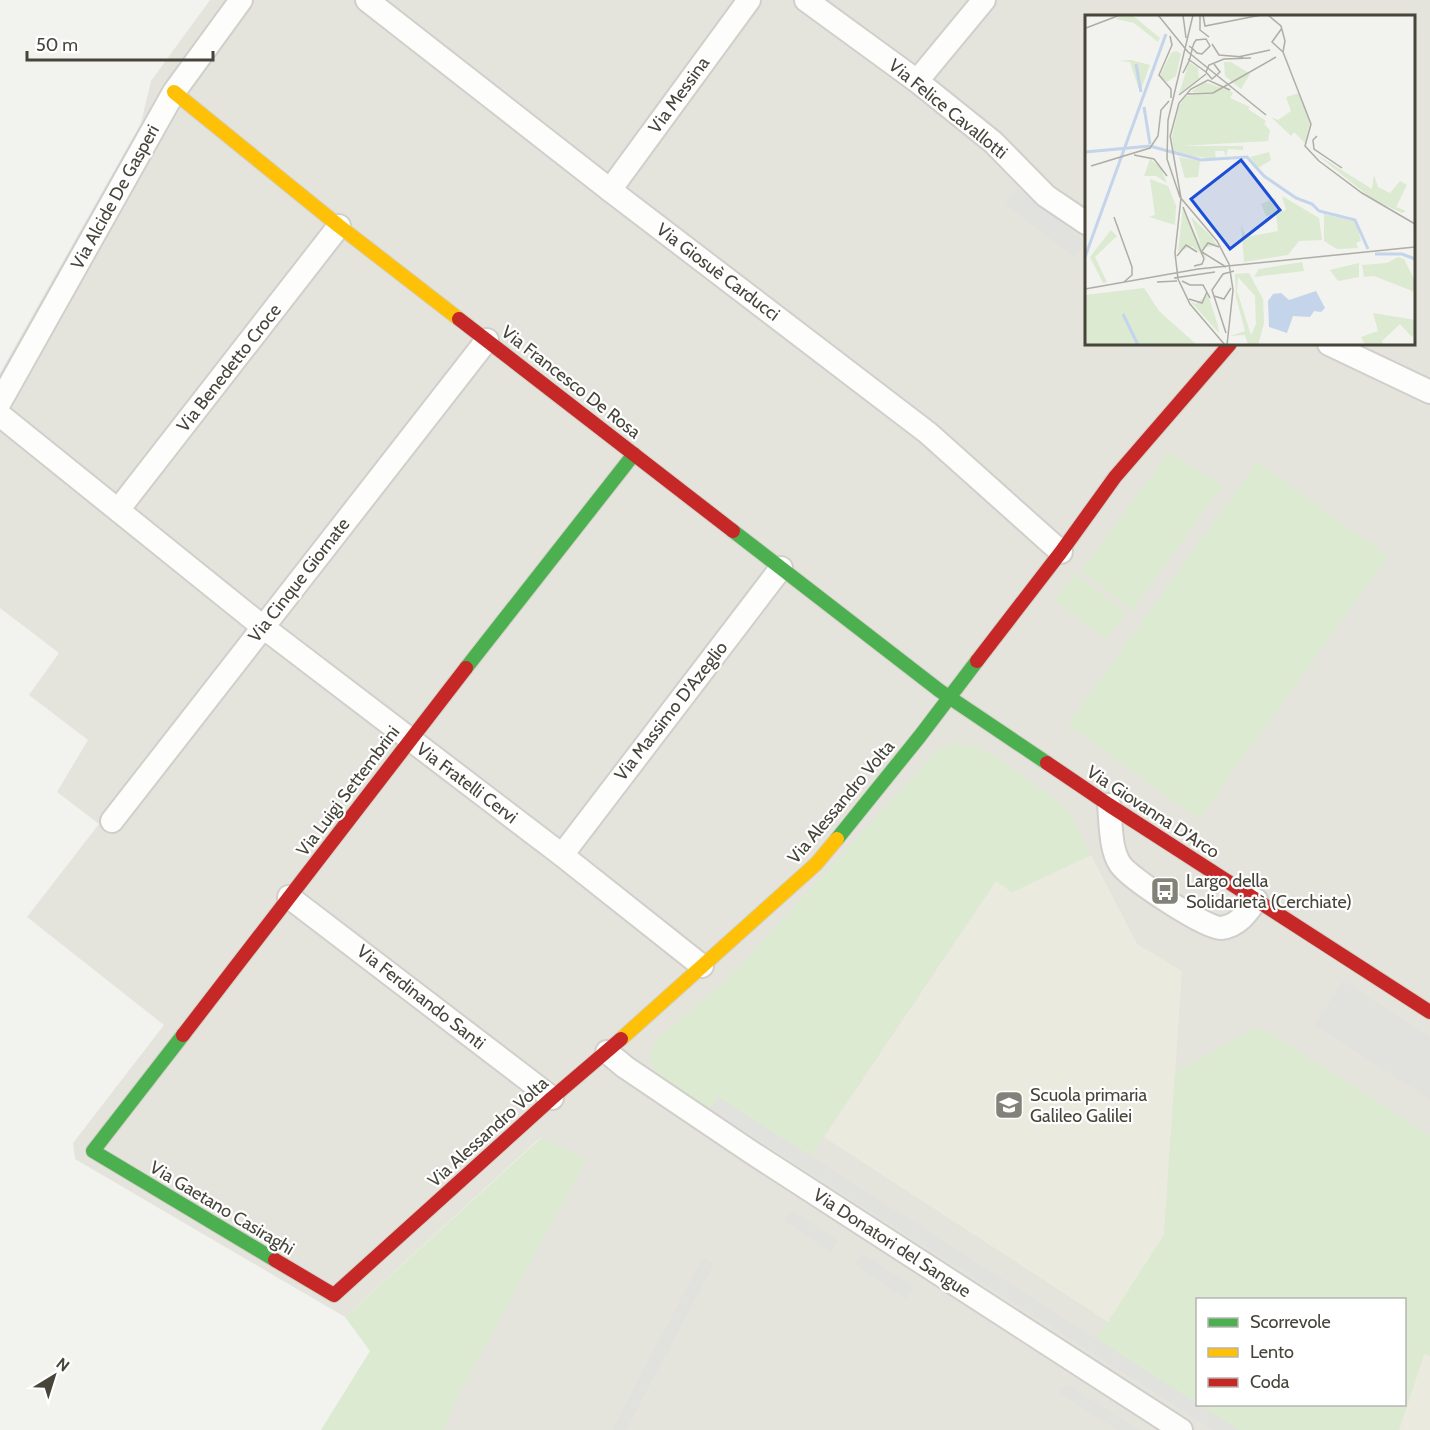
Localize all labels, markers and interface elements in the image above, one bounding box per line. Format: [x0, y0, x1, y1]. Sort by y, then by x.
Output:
inset map [1085, 15, 1415, 345]
scale bar [27, 24, 213, 62]
text: 50 m [36, 34, 78, 56]
street label: Via Messina [644, 52, 714, 138]
street label: Via Felice Cavallotti [884, 54, 1012, 164]
street label: Via Alcide De Gasperi [66, 121, 164, 273]
street label: Via Giosuè Carducci [652, 218, 784, 326]
street label: Via Benedetto Croce [172, 300, 286, 436]
street label: Via Francesco De Rosa [497, 321, 645, 443]
street label: Via Cinque Giornate [244, 513, 354, 647]
street label: Via Massimo D'Azeglio [610, 637, 732, 785]
street label: Via Luigi Settembrini [292, 721, 404, 861]
street label: Via Alessandro Volta [783, 736, 899, 868]
street label: Via Fratelli Cervi [412, 738, 522, 828]
street label: Via Giovanna D'Arco [1082, 761, 1224, 863]
place label: Largo della Solidarietà (Cerchiate) [1186, 870, 1352, 913]
bus stop icon: Largo della Solidarietà (Cerchiate) [1149, 875, 1181, 907]
street label: Via Ferdinando Santi [352, 940, 490, 1054]
street label: Via Alessandro Volta [423, 1072, 553, 1192]
place label: Scuola primaria Galileo Galilei [1030, 1084, 1147, 1127]
school or university icon: Scuola primaria Galileo Galilei [993, 1089, 1025, 1121]
street label: Via Gaetano Casiraghi [146, 1156, 298, 1260]
street label: Via Donatori del Sangue [809, 1184, 975, 1302]
legend [1196, 1298, 1406, 1406]
text: Scorrevole [1250, 1311, 1331, 1333]
text: Lento [1250, 1341, 1294, 1363]
north arrow [24, 1346, 84, 1406]
text: N [53, 1354, 73, 1376]
text: Coda [1250, 1371, 1290, 1393]

